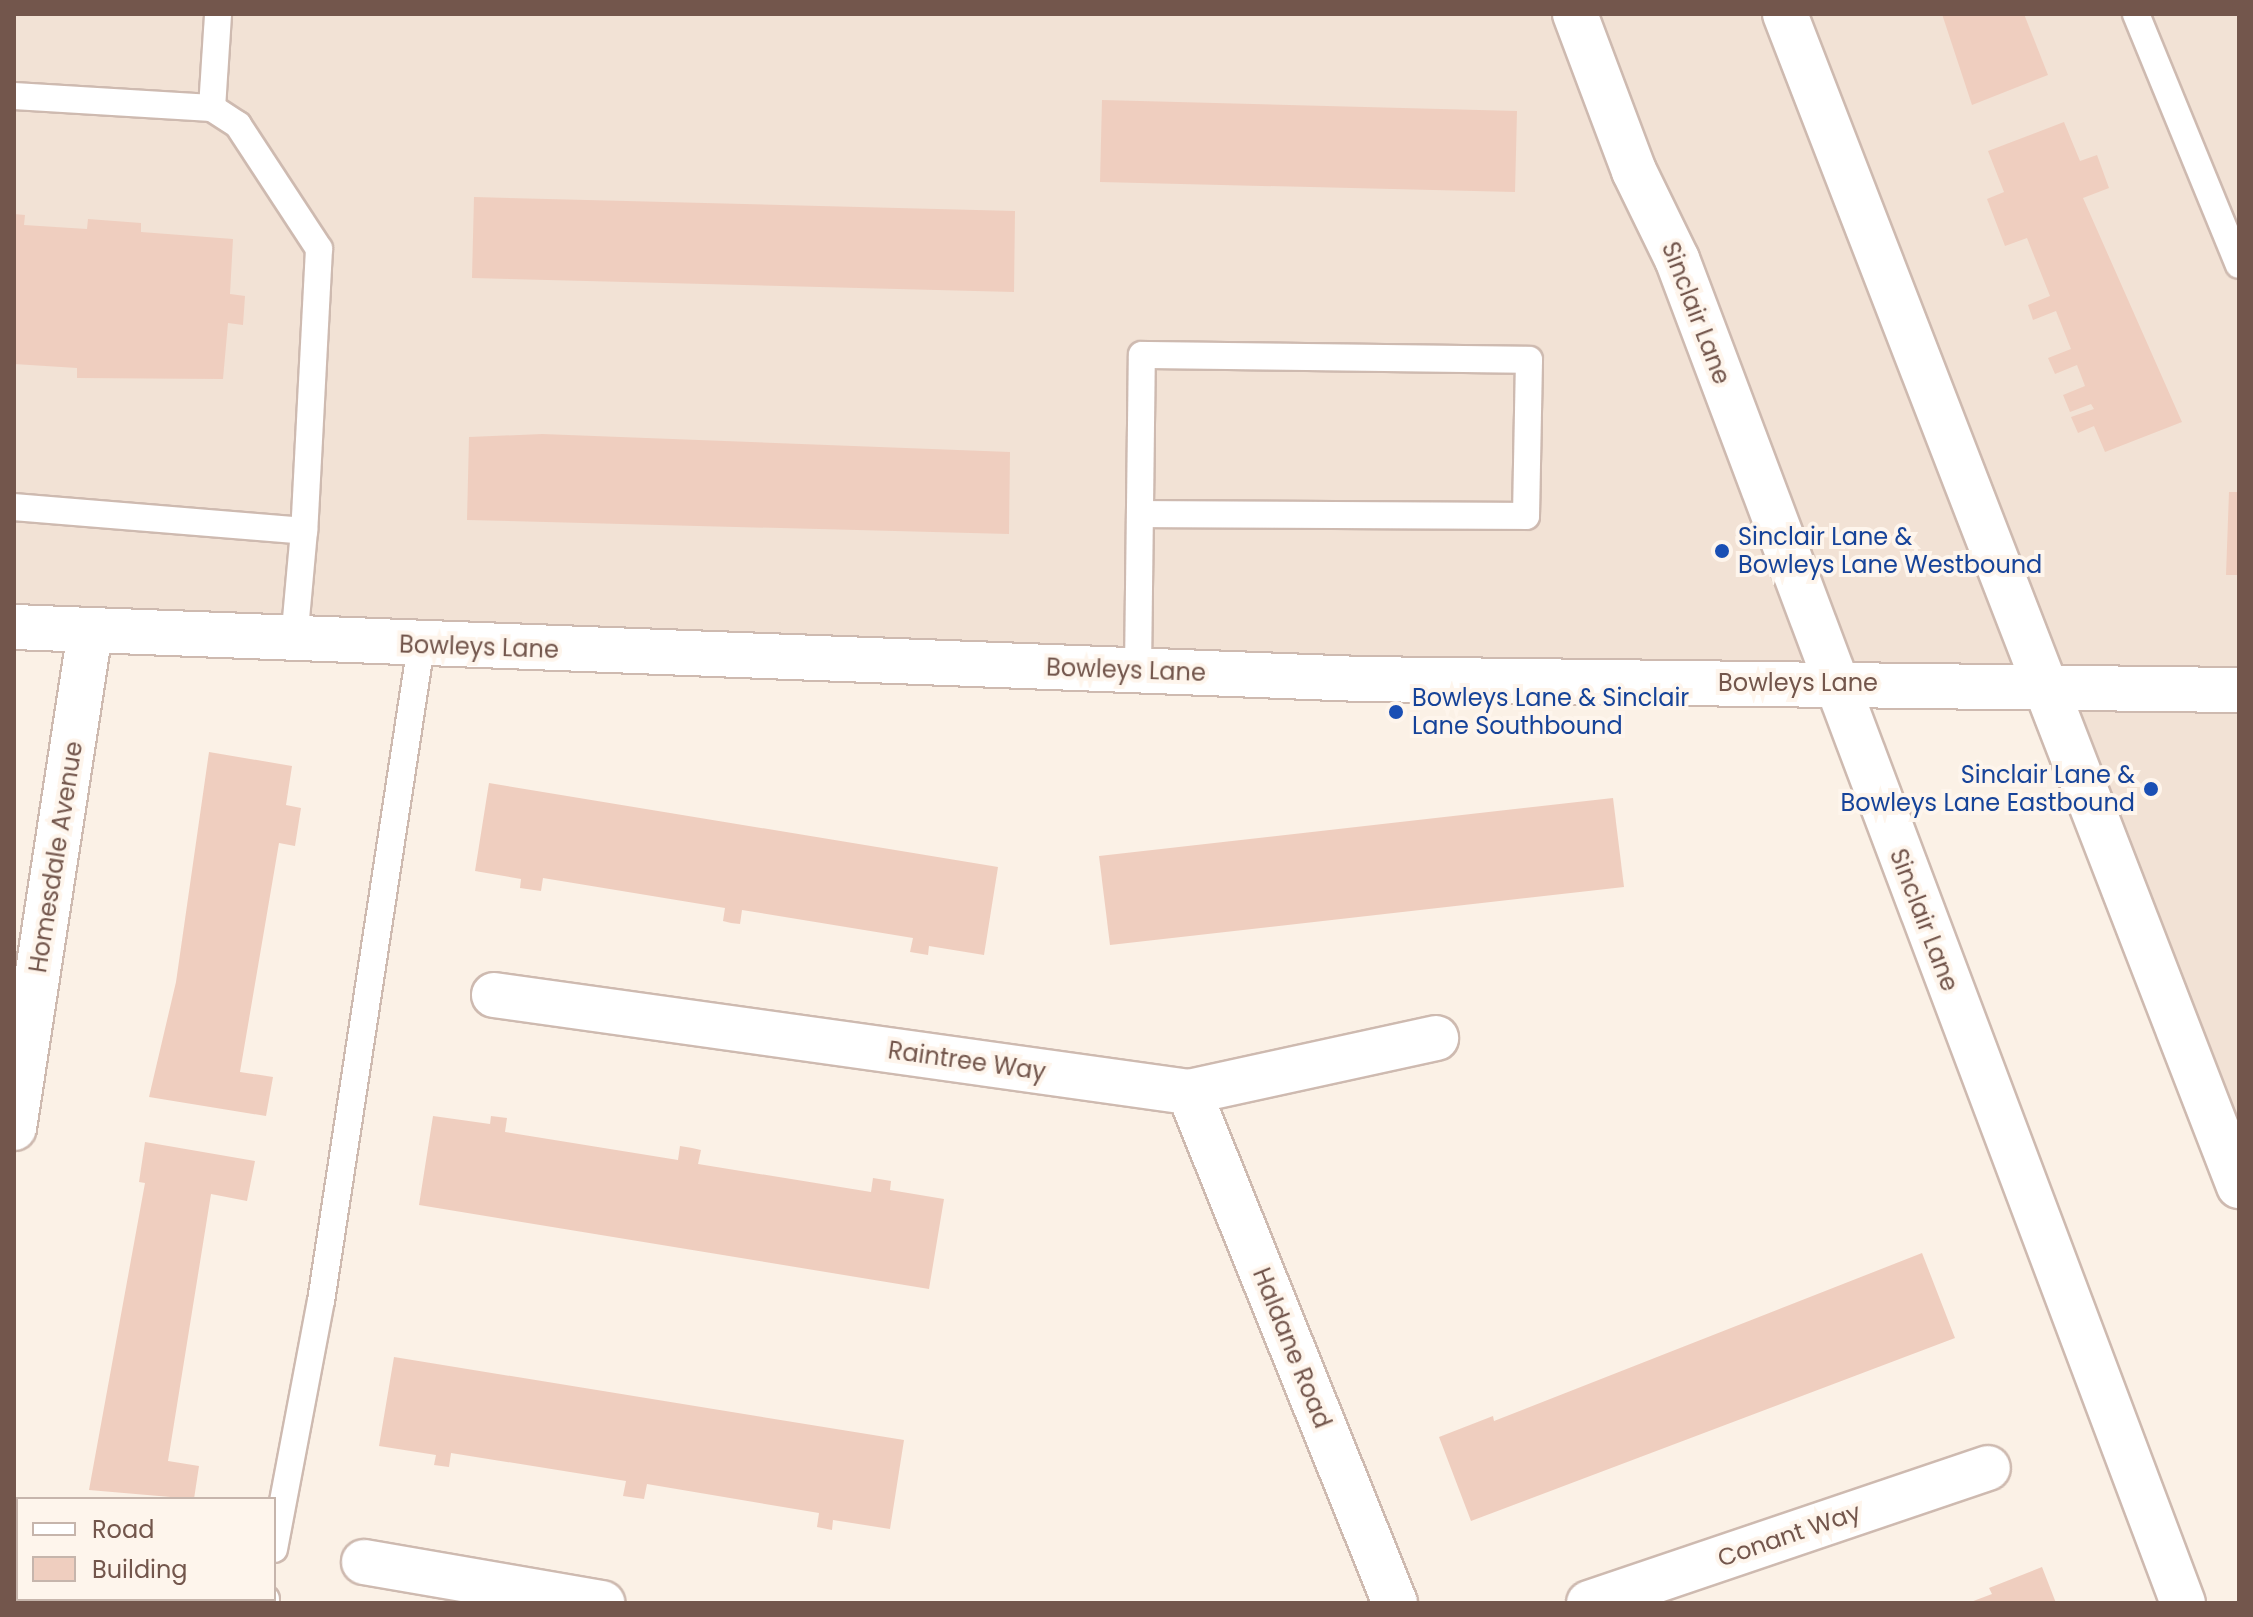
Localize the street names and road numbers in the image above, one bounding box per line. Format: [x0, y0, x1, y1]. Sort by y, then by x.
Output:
street label: Sinclair Lane [1656, 238, 1736, 388]
street label: Bowleys Lane [399, 630, 559, 664]
street label: Bowleys Lane [1046, 653, 1206, 687]
street label: Bowleys Lane [1718, 669, 1878, 697]
street label: Homesdale Avenue [23, 739, 89, 975]
street label: Sinclair Lane [1884, 845, 1964, 995]
street label: Raintree Way [886, 1036, 1048, 1086]
street label: Haldane Road [1247, 1264, 1337, 1432]
street label: Conant Way [1714, 1497, 1864, 1573]

